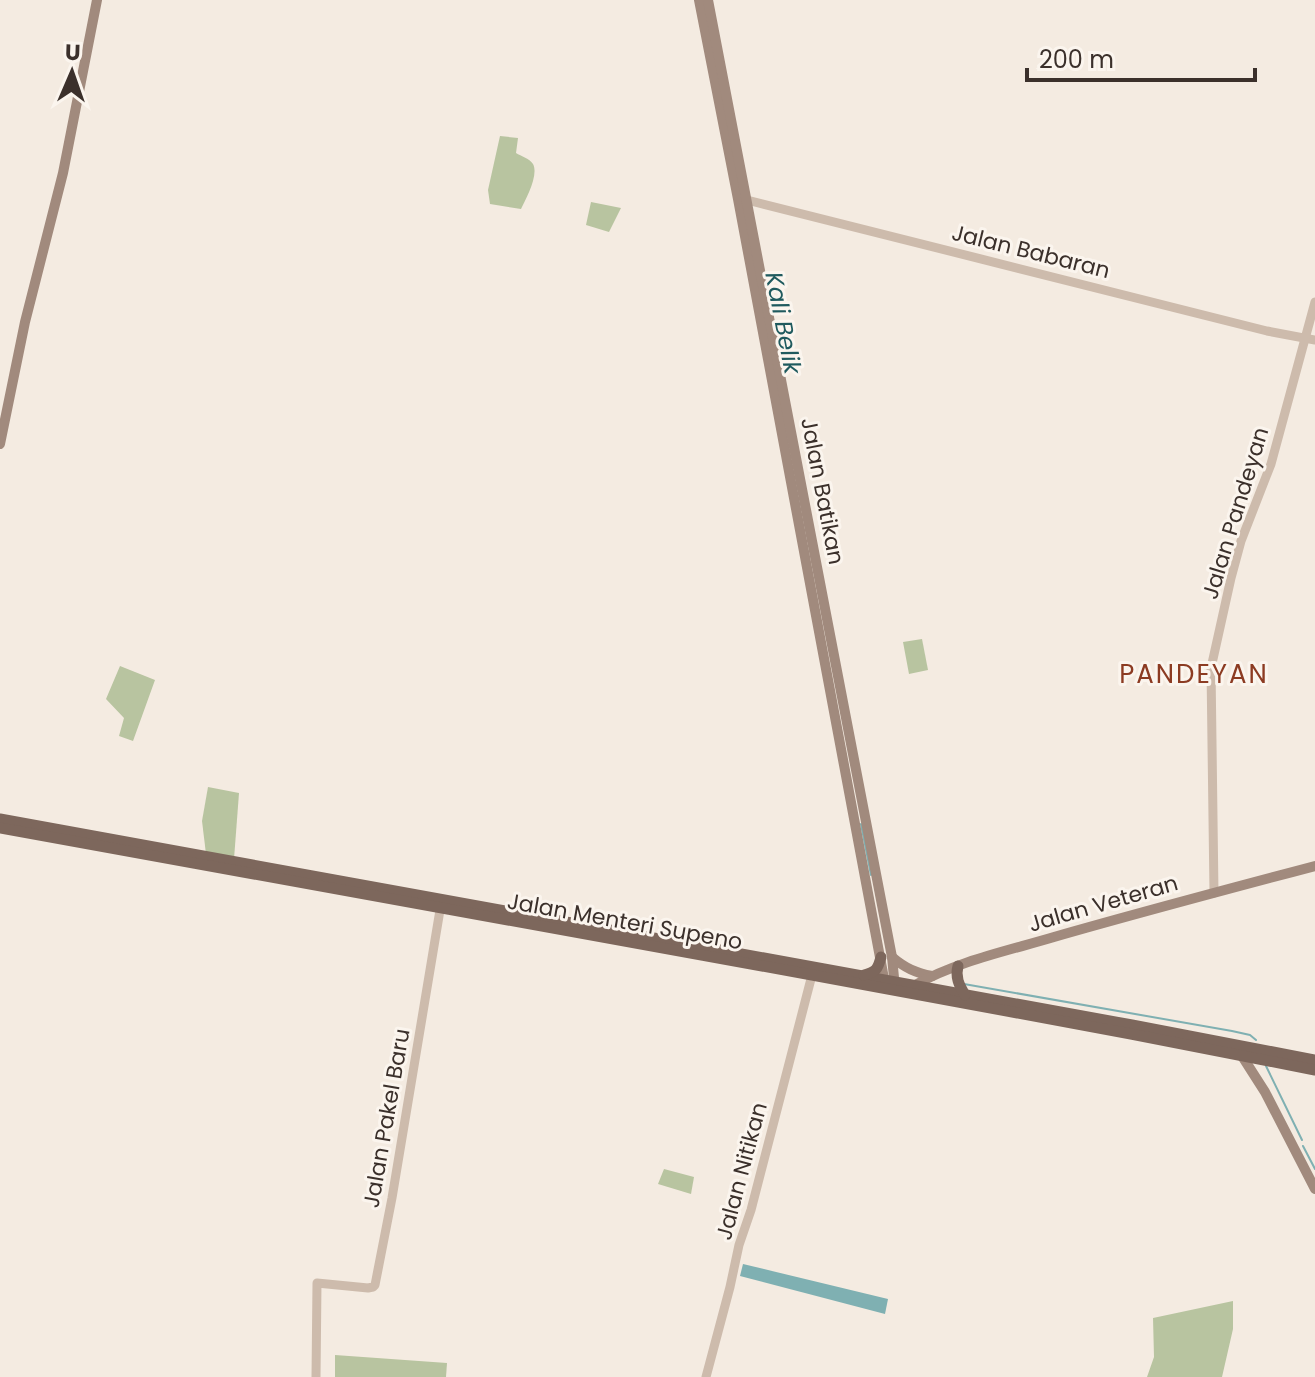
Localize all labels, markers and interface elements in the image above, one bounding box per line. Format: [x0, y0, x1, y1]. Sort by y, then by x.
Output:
north arrow [32, 32, 112, 112]
scale bar [1027, 32, 1255, 82]
text: U [64, 37, 81, 68]
text: 200 m [1039, 43, 1114, 76]
street label: Jalan Babaran [949, 217, 1113, 286]
water label: Kali Belik [757, 269, 810, 378]
street label: Jalan Batikan [793, 415, 852, 567]
street label: Jalan Pandeyan [1195, 423, 1276, 603]
district label: PANDEYAN [1119, 656, 1269, 692]
street label: Jalan Veteran [1025, 867, 1181, 940]
street label: Jalan Menteri Supeno [505, 886, 745, 957]
street label: Jalan Pakel Baru [355, 1026, 417, 1210]
street label: Jalan Nitikan [708, 1099, 775, 1243]

